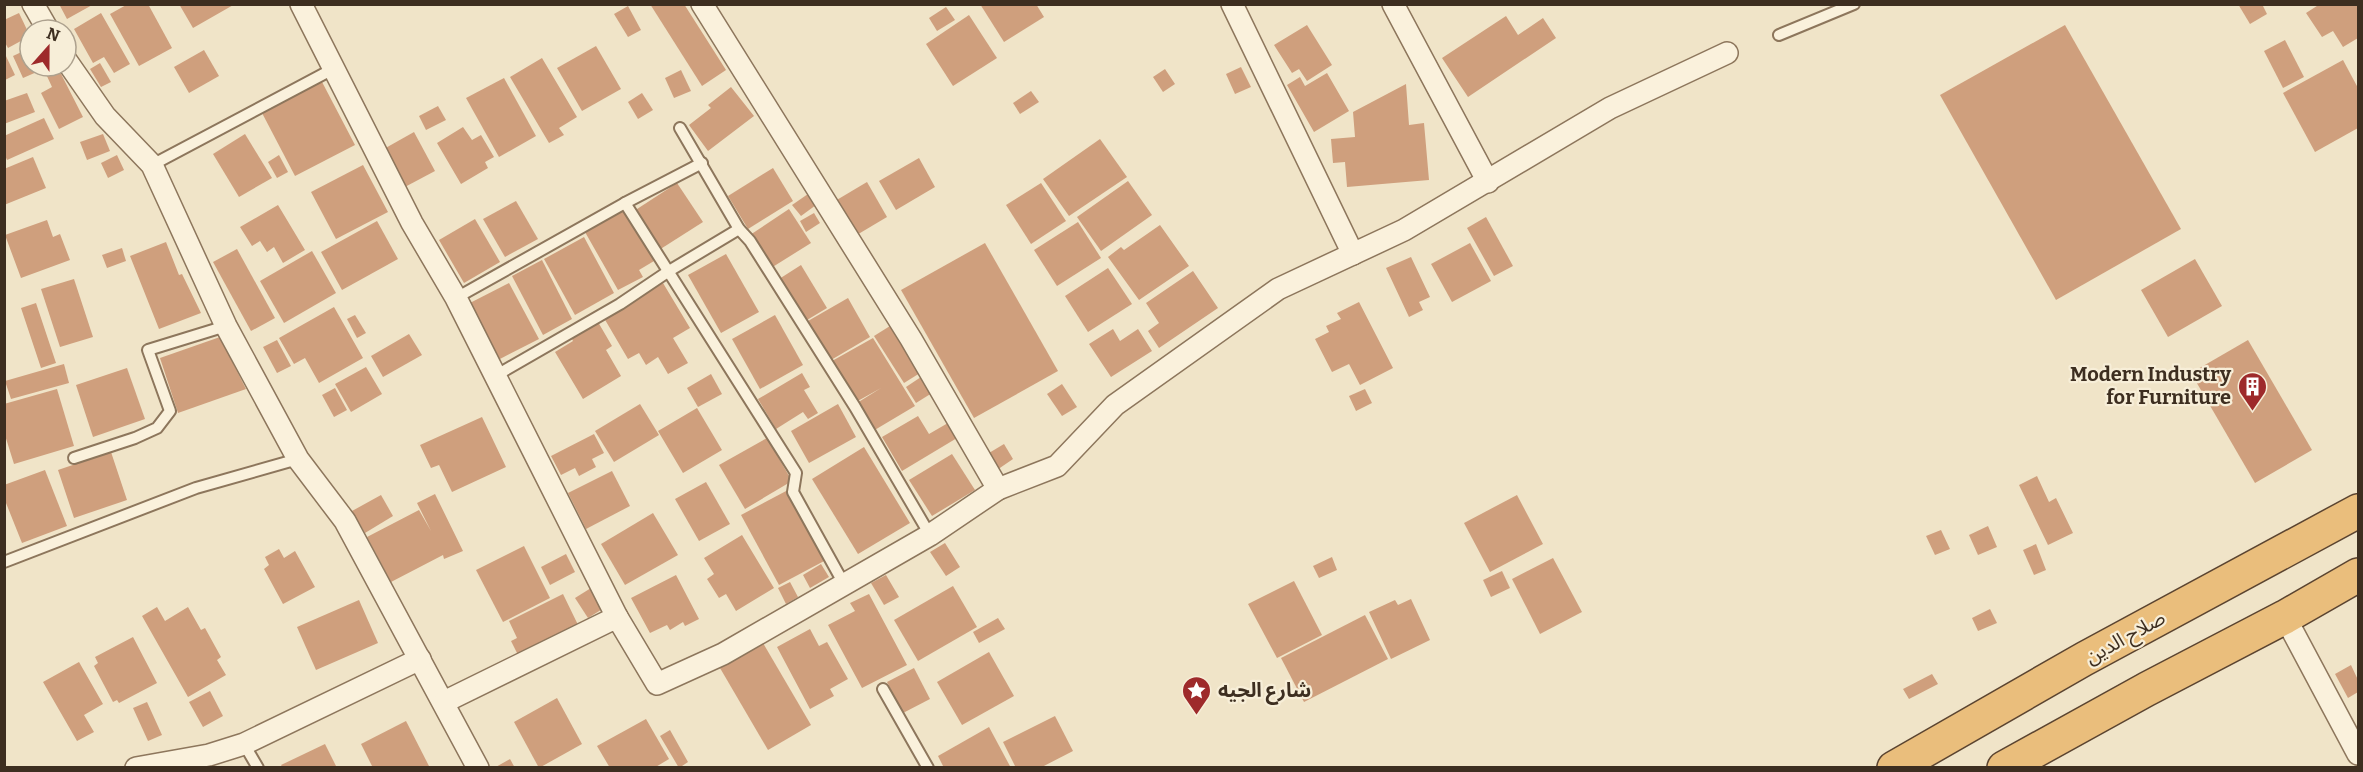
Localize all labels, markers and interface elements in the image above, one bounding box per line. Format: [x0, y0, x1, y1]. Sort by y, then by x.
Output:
north arrow [18, 18, 78, 78]
text: N [44, 23, 62, 46]
place label: Modern Industry for Furniture [2070, 362, 2232, 409]
building icon: Modern Industry for Furniture [2236, 370, 2268, 412]
street label: صلاح الدين [2081, 605, 2171, 671]
place icon: شارع الجيه [1181, 674, 1213, 716]
place label: شارع الجيه [1218, 678, 1311, 705]

